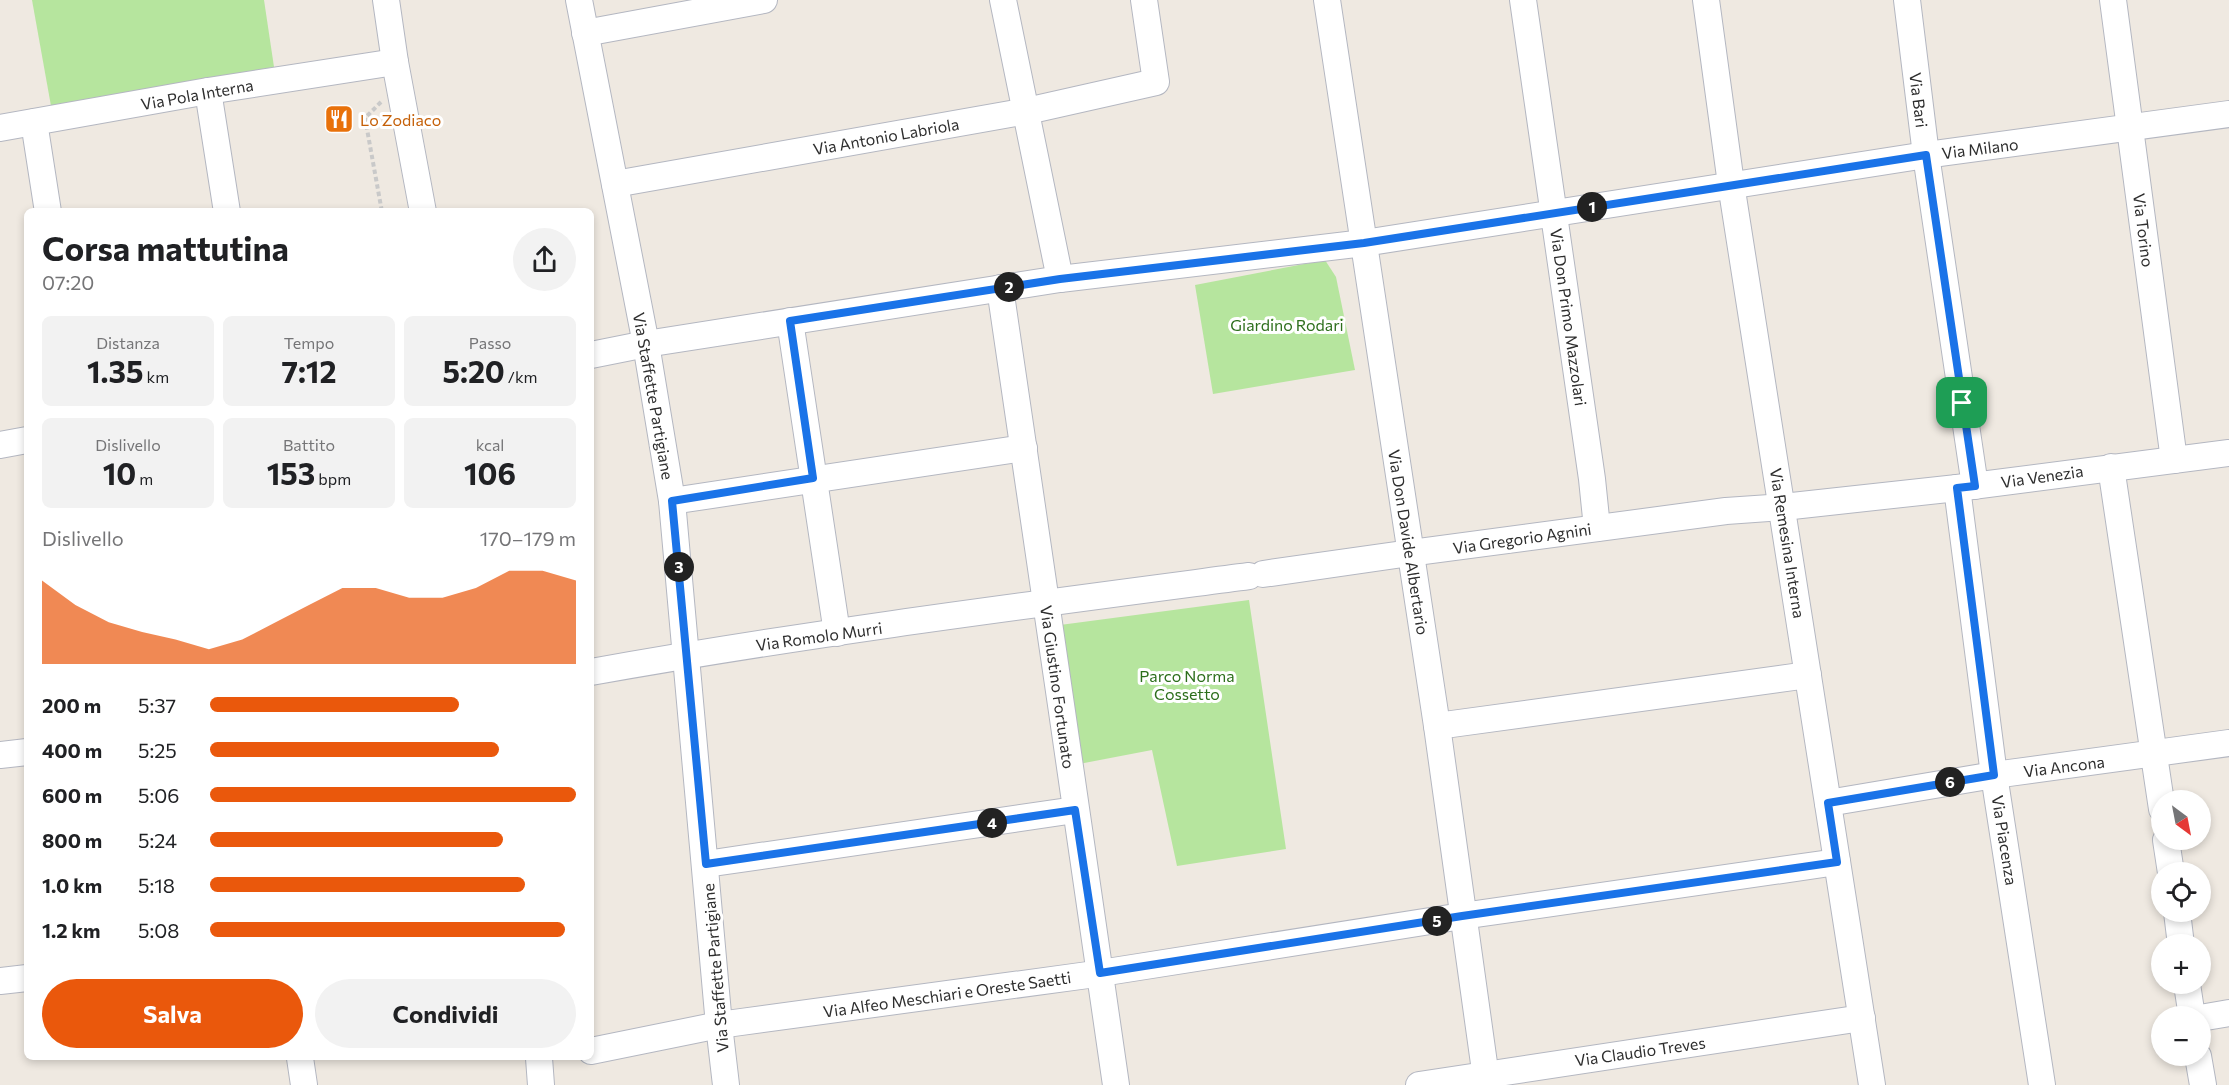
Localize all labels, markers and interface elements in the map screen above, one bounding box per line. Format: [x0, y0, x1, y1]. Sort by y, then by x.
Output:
street label: Via Bari [1906, 71, 1932, 129]
street label: Via Pola Interna [139, 75, 255, 113]
restaurant icon: Lo Zodiaco [323, 103, 355, 135]
place label: Lo Zodiaco [360, 110, 441, 129]
street label: Via Antonio Labriola [811, 114, 961, 158]
street label: Via Milano [1941, 134, 2019, 162]
pin: 1 [1577, 192, 1607, 222]
street label: Via Torino [2130, 192, 2158, 268]
text: 1 [1588, 197, 1596, 216]
text: Corsa mattutina [42, 227, 289, 268]
street label: Via Don Primo Mazzolari [1547, 227, 1591, 407]
button: share [513, 228, 576, 291]
text: 07:20 [42, 270, 94, 294]
pin: 2 [994, 272, 1024, 302]
text: 2 [1004, 277, 1014, 296]
street label: Via Staffette Partigiane [630, 311, 678, 481]
park label: Giardino Rodari [1230, 315, 1344, 334]
text: Distanza [96, 333, 160, 352]
text: Tempo [284, 333, 334, 352]
text: Passo [469, 333, 511, 352]
text: 1.35 [87, 352, 143, 389]
text: 7:12 [281, 352, 337, 389]
text: 5:20 [442, 352, 505, 389]
text: km [143, 367, 169, 386]
text: /km [505, 367, 538, 386]
pin [1936, 377, 1987, 428]
icon: arrive [1945, 386, 1978, 419]
text: Dislivello [95, 435, 161, 454]
text: Battito [283, 435, 335, 454]
text: kcal [476, 435, 504, 454]
street label: Via Don Davide Albertario [1385, 448, 1433, 636]
text: 10 [103, 454, 136, 491]
text: 153 [267, 454, 315, 491]
text: 106 [464, 454, 516, 491]
street label: Via Venezia [2000, 461, 2084, 491]
street label: Via Remesina Interna [1767, 466, 1809, 620]
text: m [136, 469, 153, 488]
text: bpm [315, 469, 351, 488]
street label: Via Gregorio Agnini [1451, 519, 1593, 557]
text: Dislivello [42, 526, 124, 550]
text: 170–179 m [480, 526, 576, 550]
pin: 3 [664, 552, 694, 582]
text: 3 [674, 557, 684, 576]
street label: Via Giustino Fortunato [1037, 604, 1079, 770]
street label: Via Romolo Murri [754, 618, 884, 654]
park label: Parco Norma Cossetto [1139, 666, 1235, 703]
text: 200 m [42, 693, 101, 717]
text: 5:37 [138, 693, 176, 717]
text: 400 m [42, 738, 102, 762]
text: 5:25 [138, 738, 177, 762]
street label: Via Ancona [2022, 752, 2106, 780]
pin: 6 [1935, 767, 1965, 797]
text: 6 [1945, 772, 1955, 791]
text: 600 m [42, 783, 102, 807]
text: 5:06 [138, 783, 179, 807]
north arrow [2151, 790, 2211, 850]
map controls [2151, 790, 2211, 1066]
street label: Via Piacenza [1989, 794, 2021, 886]
pin: 4 [977, 808, 1007, 838]
text: 4 [987, 813, 997, 832]
text: 800 m [42, 828, 102, 852]
text: 5:24 [138, 828, 177, 852]
button: locate [2151, 862, 2211, 922]
text: 1.0 km [42, 873, 102, 897]
text: 5:18 [138, 873, 175, 897]
street label: Via Staffette Partigiane [698, 883, 732, 1053]
pin: 5 [1422, 906, 1452, 936]
text: 5 [1432, 911, 1442, 930]
text: 1.2 km [42, 918, 100, 942]
text: 5:08 [138, 918, 179, 942]
button: + [2151, 934, 2211, 994]
street label: Via Alfeo Meschiari e Oreste Saetti [822, 967, 1072, 1021]
button: Salva [42, 979, 303, 1048]
button: Condividi [315, 979, 576, 1048]
button: − [2151, 1006, 2211, 1066]
street label: Via Claudio Treves [1573, 1032, 1707, 1070]

